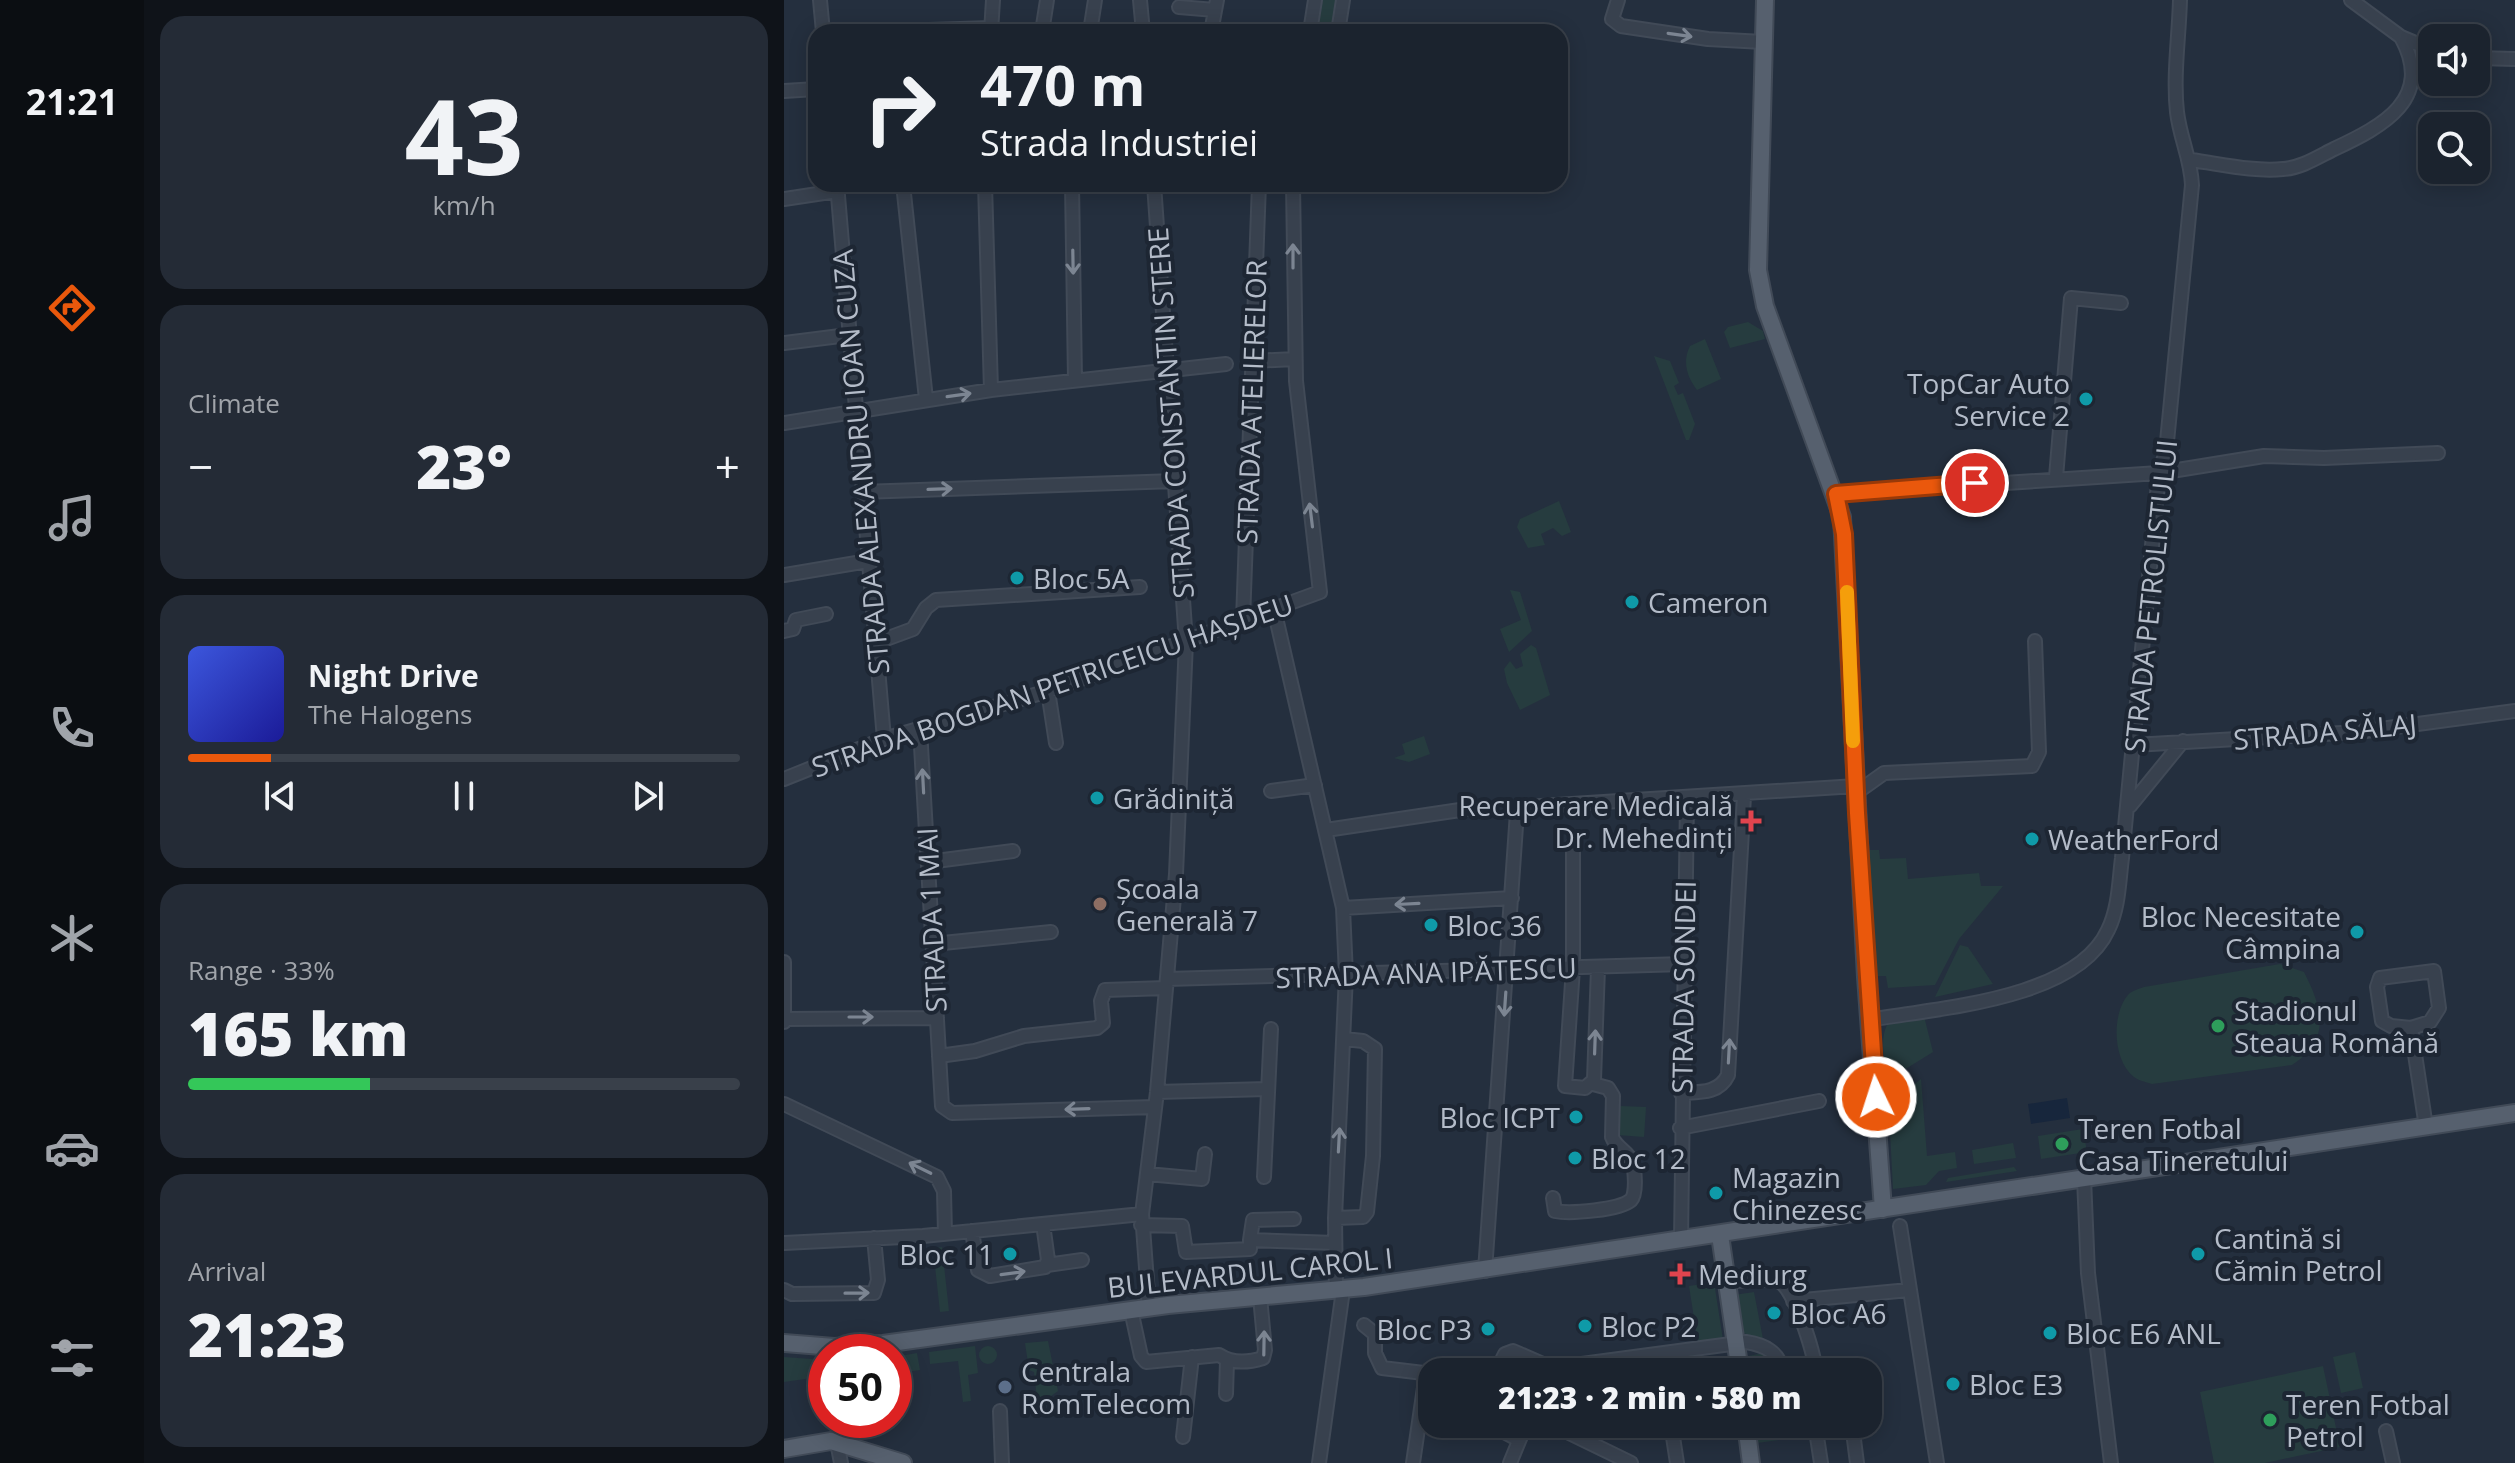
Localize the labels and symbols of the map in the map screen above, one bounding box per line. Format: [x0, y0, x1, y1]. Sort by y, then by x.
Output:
one-way arrow [1667, 28, 1692, 43]
street label: STRADA CONSTANTIN STERE [1138, 226, 1202, 600]
one-way arrow [1286, 243, 1301, 270]
street label: STRADA ALEXANDRU IOAN CUZA [822, 248, 898, 676]
one-way arrow [1066, 248, 1081, 275]
street label: STRADA ATELIERELOR [1227, 259, 1275, 545]
place label: TopCar Auto Service 2 [1907, 364, 2070, 434]
one-way arrow [946, 387, 971, 402]
marker: TopCar Auto Service 2 [2077, 390, 2095, 408]
street label: STRADA PETROLISTULUI [2115, 438, 2185, 754]
pin [1941, 449, 2009, 517]
one-way arrow [926, 482, 953, 497]
one-way arrow [1303, 503, 1318, 528]
place label: Bloc 5A [1033, 559, 1130, 597]
marker: Bloc 5A [1008, 569, 1026, 587]
place label: Cameron [1648, 583, 1768, 621]
street label: STRADA BOGDAN PETRICEICU HAȘDEU [806, 585, 1298, 785]
marker: Cameron [1623, 593, 1641, 611]
street label: STRADA SĂLAJ [2232, 704, 2418, 758]
one-way arrow [916, 768, 931, 795]
place label: Grădiniță [1113, 779, 1234, 817]
place label: Recuperare Medicală Dr. Mehedinți [1458, 786, 1733, 856]
marker: Grădiniță [1088, 789, 1106, 807]
marker: Recuperare Medicală Dr. Mehedinți [1740, 810, 1762, 832]
place label: WeatherFord [2048, 820, 2219, 858]
street label: STRADA 1 MAI [907, 827, 955, 1013]
marker: WeatherFord [2023, 830, 2041, 848]
place label: Școala Generală 7 [1116, 869, 1258, 939]
street label: STRADA SONDEI [1662, 880, 1704, 1094]
marker: Școala Generală 7 [1091, 895, 1109, 913]
one-way arrow [1394, 897, 1421, 912]
place label: Bloc Necesitate Câmpina [2141, 897, 2341, 967]
place label: Bloc 36 [1447, 906, 1542, 944]
marker: Bloc 36 [1422, 916, 1440, 934]
marker: Bloc Necesitate Câmpina [2348, 923, 2366, 941]
street label: STRADA ANA IPĂTESCU [1275, 948, 1577, 996]
one-way arrow [1497, 990, 1512, 1017]
place label: Stadionul Steaua Română [2234, 991, 2439, 1061]
one-way arrow [847, 1009, 874, 1025]
marker: Stadionul Steaua Română [2209, 1017, 2227, 1035]
one-way arrow [1588, 1029, 1603, 1056]
one-way arrow [1722, 1038, 1737, 1065]
position arrow [1834, 1055, 1918, 1139]
place label: Bloc ICPT [1440, 1098, 1561, 1136]
one-way arrow [1064, 1102, 1091, 1117]
marker: Bloc ICPT [1567, 1108, 1585, 1126]
place label: Teren Fotbal Casa Tineretului [2078, 1109, 2288, 1179]
one-way arrow [1332, 1127, 1347, 1154]
marker: Teren Fotbal Casa Tineretului [2053, 1135, 2071, 1153]
place label: Bloc 12 [1591, 1139, 1686, 1177]
marker: Bloc 12 [1566, 1149, 1584, 1167]
place label: Magazin Chinezesc [1732, 1158, 1862, 1228]
one-way arrow [908, 1160, 932, 1175]
marker: Magazin Chinezesc [1707, 1184, 1725, 1202]
place label: Cantină si Cămin Petrol [2214, 1219, 2383, 1289]
place label: Bloc 11 [899, 1235, 994, 1273]
street label: BULEVARDUL CAROL I [1105, 1238, 1395, 1306]
marker: Bloc 11 [1001, 1245, 1019, 1263]
marker: Cantină si Cămin Petrol [2189, 1245, 2207, 1263]
place label: Mediurg [1698, 1255, 1807, 1293]
marker: Mediurg [1669, 1263, 1691, 1285]
one-way arrow [1000, 1265, 1025, 1280]
one-way arrow [843, 1285, 870, 1301]
place label: Bloc A6 [1790, 1294, 1886, 1332]
marker: Bloc A6 [1765, 1304, 1783, 1322]
place label: Bloc P2 [1601, 1307, 1697, 1345]
place label: Bloc P3 [1376, 1310, 1472, 1348]
place label: Bloc E6 ANL [2066, 1314, 2221, 1352]
marker: Bloc P2 [1576, 1317, 1594, 1335]
marker: Bloc P3 [1479, 1320, 1497, 1338]
marker: Bloc E6 ANL [2041, 1324, 2059, 1342]
one-way arrow [1256, 1330, 1271, 1357]
speed limit sign: 50 [808, 1334, 912, 1438]
place label: Centrala RomTelecom [1021, 1352, 1191, 1422]
place label: Bloc E3 [1969, 1365, 2063, 1403]
marker: Bloc E3 [1944, 1375, 1962, 1393]
marker: Centrala RomTelecom [996, 1378, 1014, 1396]
place label: Teren Fotbal Petrol [2286, 1385, 2450, 1455]
marker: Teren Fotbal Petrol [2261, 1411, 2279, 1429]

